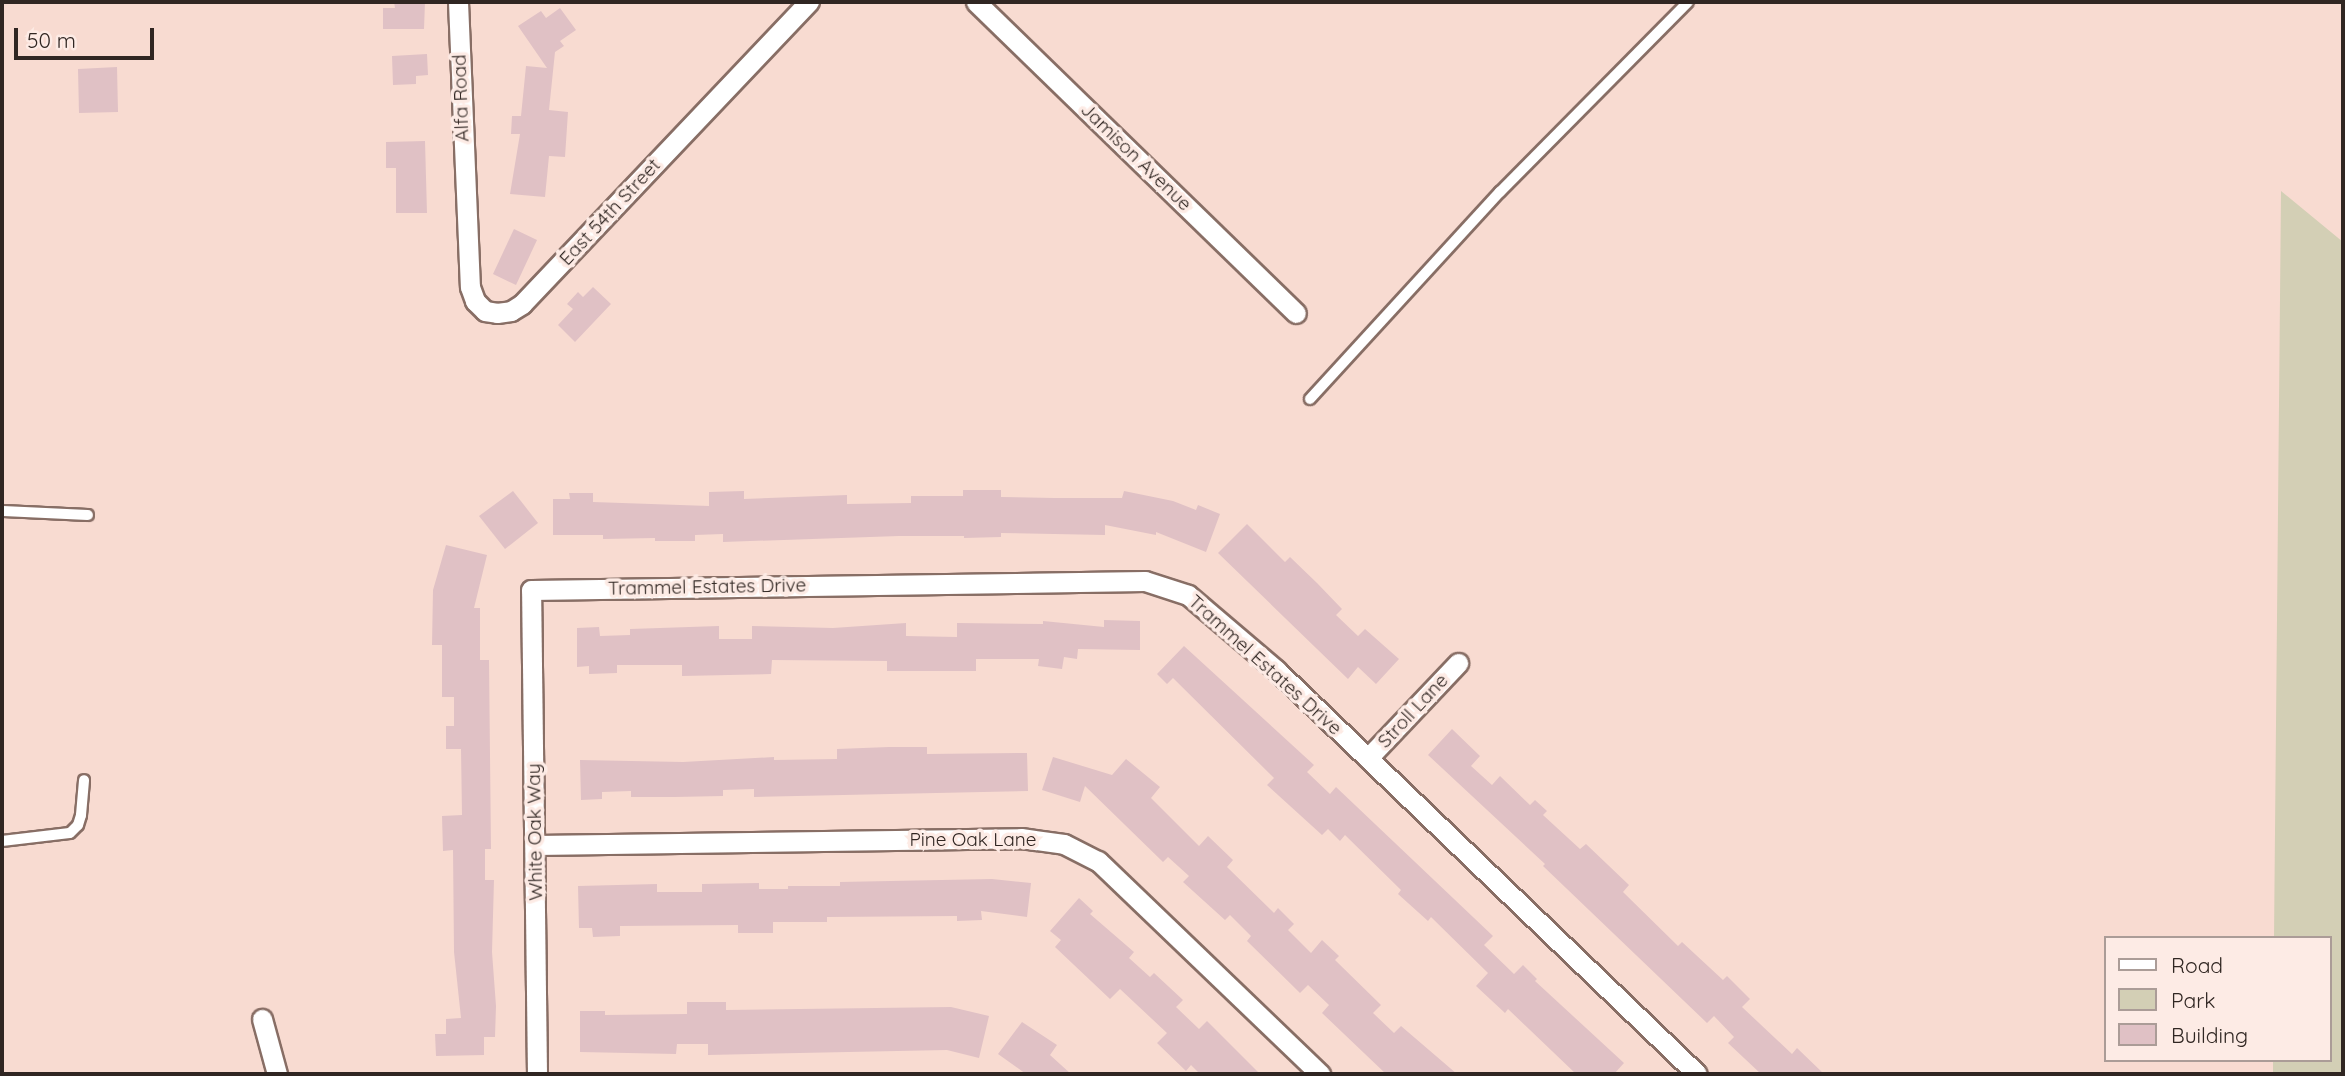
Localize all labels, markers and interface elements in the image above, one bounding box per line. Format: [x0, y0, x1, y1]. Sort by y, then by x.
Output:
scale bar [18, 14, 158, 58]
text: 50 m [27, 27, 76, 53]
street label: Alfa Road [448, 54, 474, 142]
street label: Jamison Avenue [1076, 98, 1196, 216]
street label: East 54th Street [555, 154, 665, 270]
street label: Trammel Estates Drive [608, 574, 806, 600]
street label: Trammel Estates Drive [1184, 590, 1346, 740]
street label: Stroll Lane [1373, 669, 1453, 753]
street label: White Oak Way [522, 763, 548, 901]
street label: Pine Oak Lane [909, 829, 1037, 851]
legend [2104, 936, 2331, 1062]
text: Road [2171, 952, 2223, 978]
text: Park [2171, 987, 2215, 1013]
text: Building [2171, 1022, 2248, 1048]

